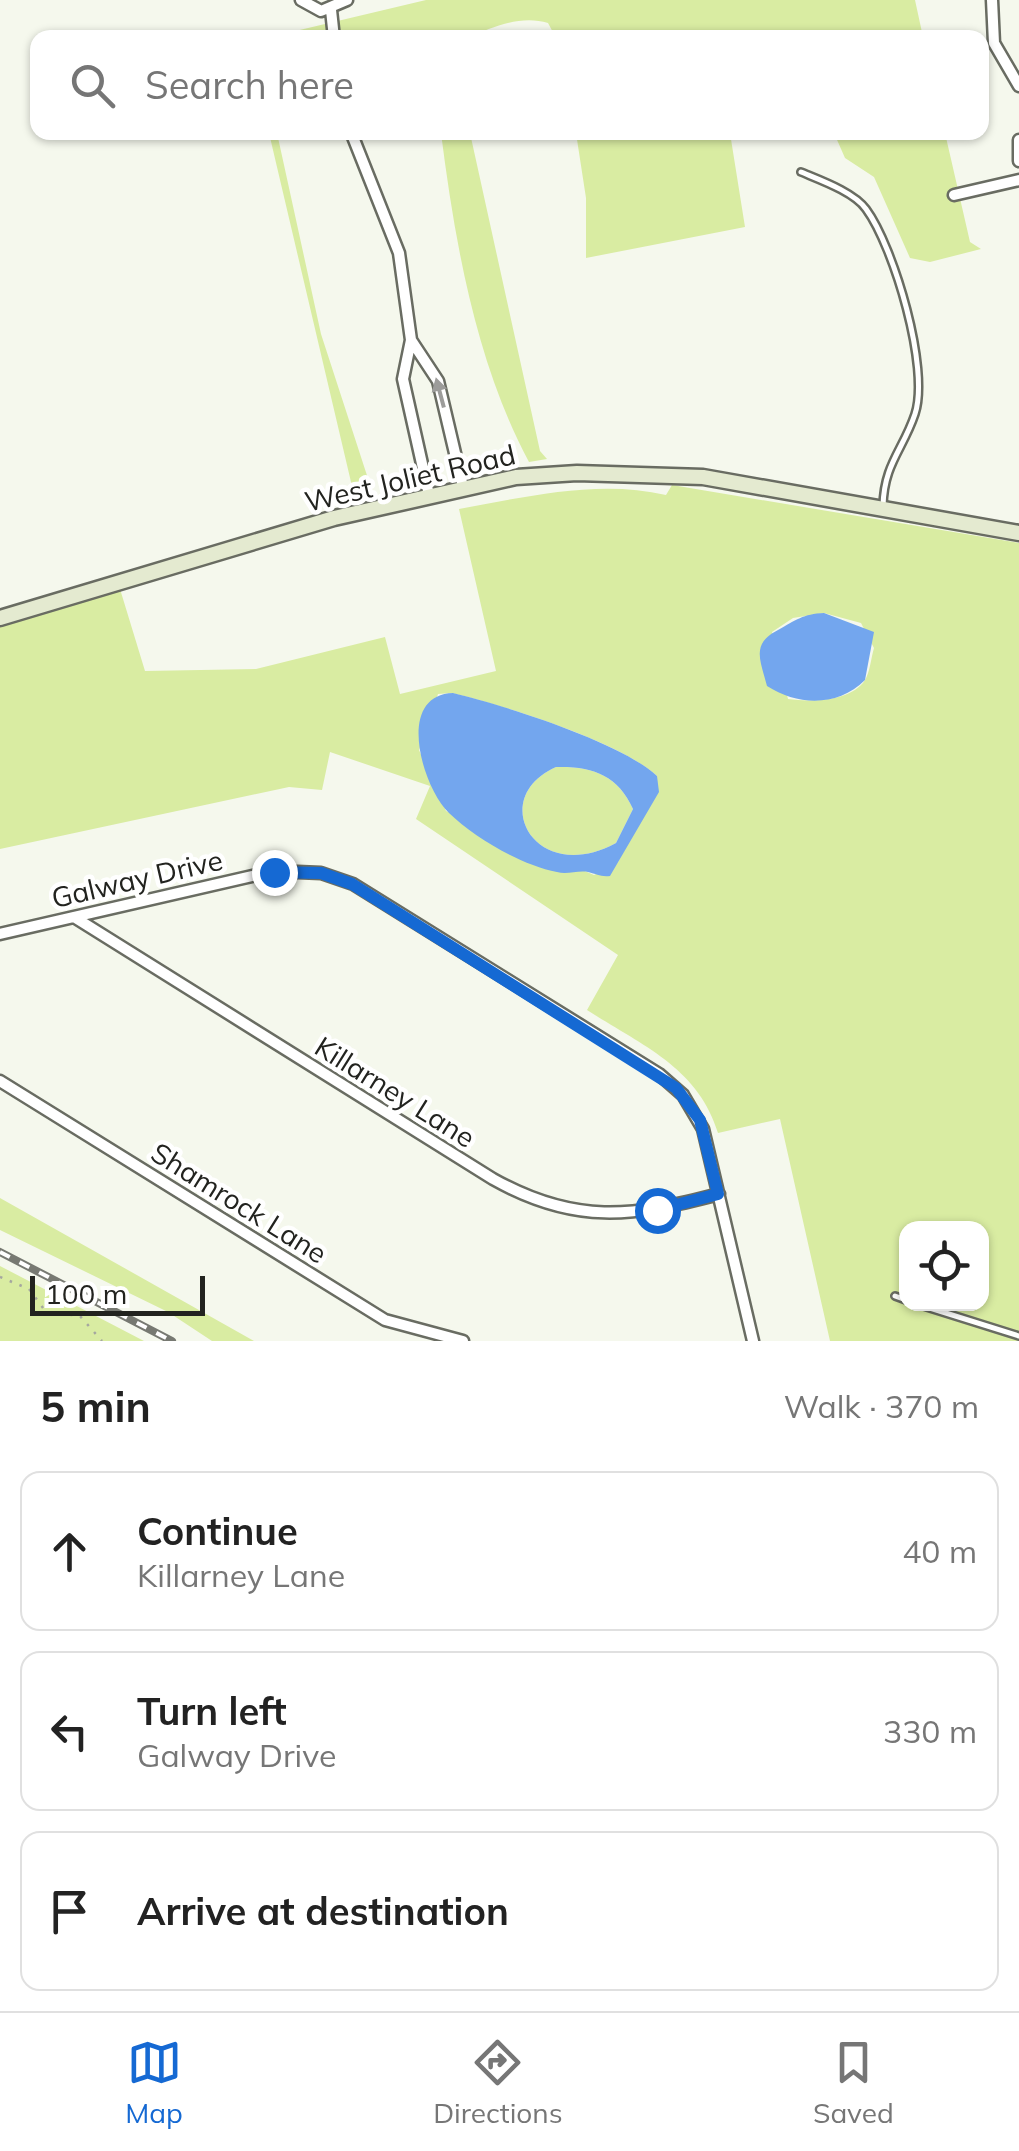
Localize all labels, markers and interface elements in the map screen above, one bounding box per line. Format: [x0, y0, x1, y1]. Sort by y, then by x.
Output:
search box [30, 30, 989, 140]
icon: search [65, 58, 120, 113]
text: Search here [145, 61, 354, 109]
one-way arrow [432, 377, 448, 408]
street label: West Joliet Road [301, 436, 519, 519]
street label: Galway Drive [48, 842, 226, 915]
route end [252, 850, 298, 896]
street label: Killarney Lane [309, 1029, 482, 1155]
street label: Shamrock Lane [145, 1135, 334, 1271]
route start [635, 1188, 681, 1234]
map controls [899, 1221, 989, 1311]
button: locate [899, 1221, 989, 1311]
scale bar [30, 1271, 205, 1316]
text: 100 m [45, 1276, 127, 1311]
text: 5 min [40, 1380, 151, 1433]
text: Walk · 370 m [784, 1386, 979, 1426]
text: Continue [137, 1507, 298, 1555]
icon: ahead [42, 1524, 97, 1579]
text: 40 m [902, 1531, 977, 1571]
text: Killarney Lane [137, 1555, 345, 1595]
text: Turn left [137, 1687, 287, 1735]
icon: left [42, 1704, 97, 1759]
text: 330 m [883, 1711, 977, 1751]
text: Galway Drive [137, 1735, 336, 1775]
icon: arrive [42, 1884, 97, 1939]
text: Arrive at destination [137, 1887, 509, 1935]
tab: Map [125, 2035, 183, 2130]
tab: Directions [433, 2035, 563, 2130]
tab: Saved [813, 2035, 894, 2130]

